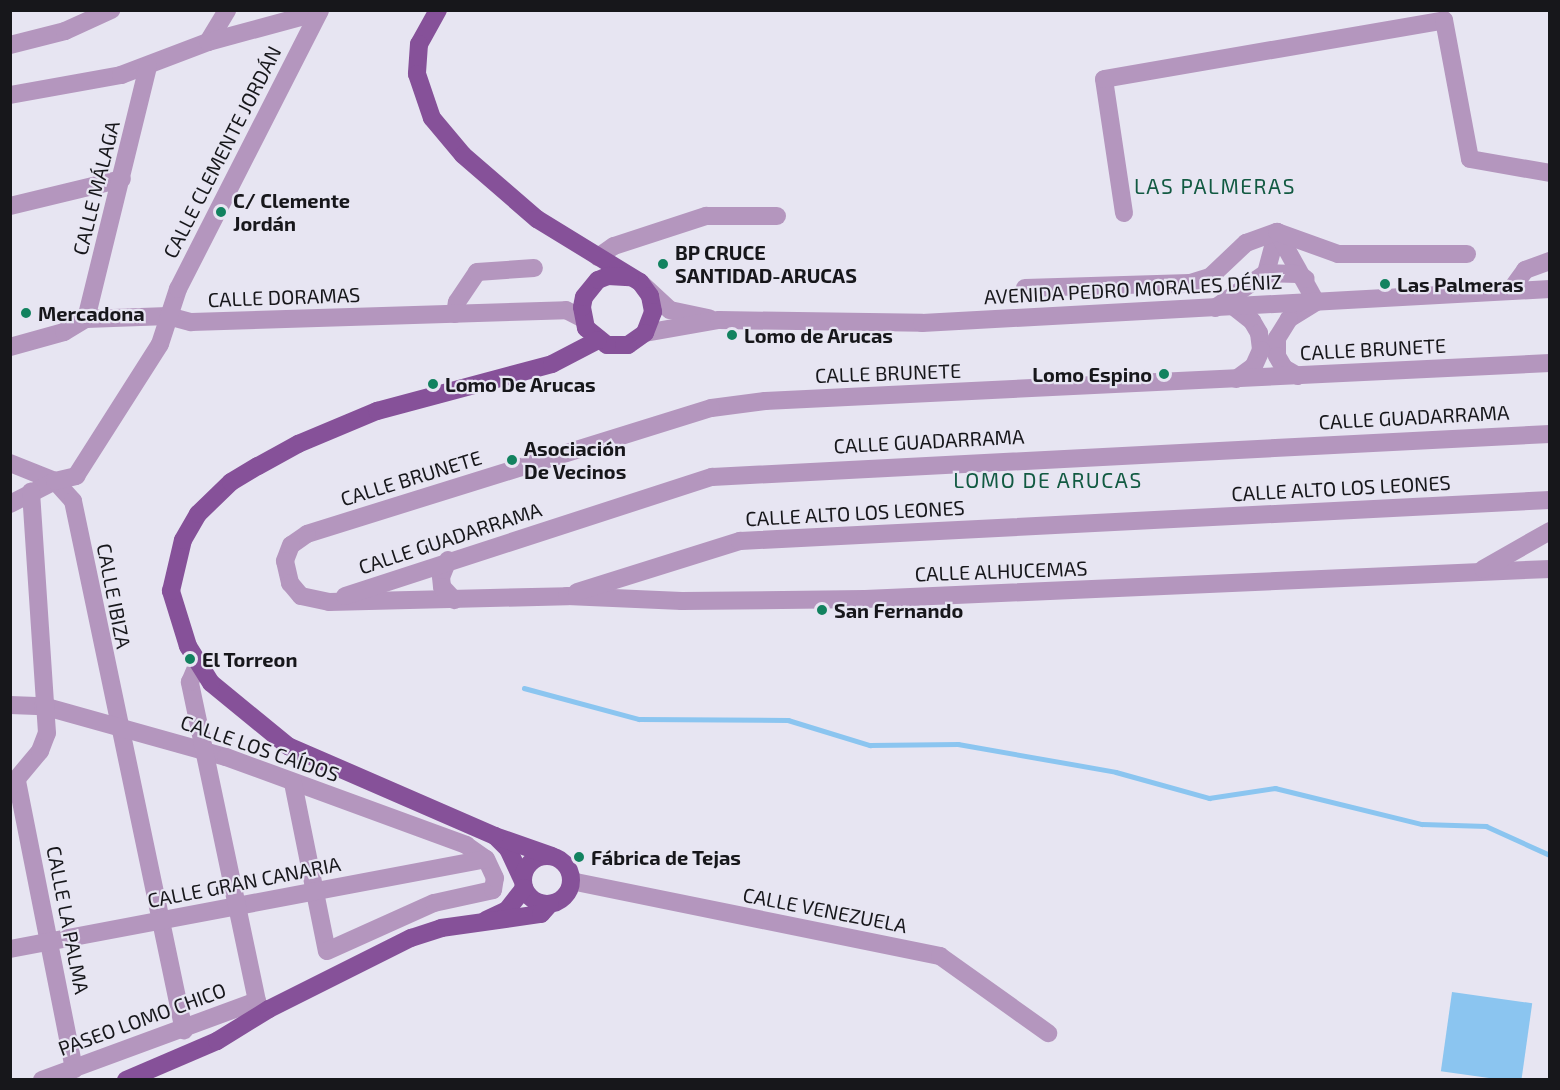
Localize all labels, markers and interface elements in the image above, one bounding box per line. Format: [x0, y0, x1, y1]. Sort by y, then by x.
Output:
street label: CALLE CLEMENTE JORDÁN [158, 42, 286, 262]
street label: CALLE MÁLAGA [68, 118, 124, 258]
district label: LAS PALMERAS [1134, 173, 1296, 199]
place label: C/ Clemente Jordán [233, 189, 350, 236]
marker: C/ Clemente Jordán [214, 205, 228, 219]
place label: BP CRUCE SANTIDAD-ARUCAS [675, 240, 857, 287]
marker: BP CRUCE SANTIDAD-ARUCAS [656, 257, 670, 271]
street label: AVENIDA PEDRO MORALES DÉNIZ [983, 269, 1283, 309]
place label: Las Palmeras [1397, 272, 1524, 296]
marker: Las Palmeras [1378, 277, 1392, 291]
street label: CALLE DORAMAS [207, 282, 361, 312]
place label: Mercadona [38, 301, 145, 325]
marker: Mercadona [19, 306, 33, 320]
place label: Lomo de Arucas [744, 323, 893, 347]
marker: Lomo de Arucas [725, 328, 739, 342]
street label: CALLE BRUNETE [1299, 333, 1447, 365]
street label: CALLE BRUNETE [814, 358, 962, 388]
place label: Lomo Espino [1032, 362, 1152, 386]
marker: Lomo Espino [1157, 367, 1171, 381]
place label: Lomo De Arucas [445, 372, 596, 396]
marker: Lomo De Arucas [426, 377, 440, 391]
street label: CALLE GUADARRAMA [1318, 400, 1510, 434]
street label: CALLE GUADARRAMA [833, 424, 1025, 458]
place label: Asociación De Vecinos [524, 436, 627, 483]
street label: CALLE BRUNETE [338, 445, 484, 511]
marker: Asociación De Vecinos [505, 453, 519, 467]
district label: LOMO DE ARUCAS [953, 467, 1143, 493]
street label: CALLE ALTO LOS LEONES [1230, 470, 1452, 506]
street label: CALLE ALTO LOS LEONES [744, 495, 966, 531]
street label: CALLE GUADARRAMA [355, 497, 545, 579]
street label: CALLE IBIZA [92, 541, 136, 651]
street label: CALLE ALHUCEMAS [914, 556, 1088, 586]
place label: San Fernando [834, 598, 963, 622]
marker: San Fernando [815, 603, 829, 617]
place label: El Torreon [202, 647, 298, 671]
marker: El Torreon [183, 652, 197, 666]
street label: CALLE LOS CAÍDOS [178, 710, 342, 786]
street label: CALLE LA PALMA [42, 844, 94, 996]
place label: Fábrica de Tejas [591, 845, 741, 869]
marker: Fábrica de Tejas [572, 850, 586, 864]
street label: CALLE GRAN CANARIA [145, 851, 343, 913]
street label: CALLE VENEZUELA [741, 882, 909, 938]
street label: PASEO LOMO CHICO [55, 977, 229, 1061]

